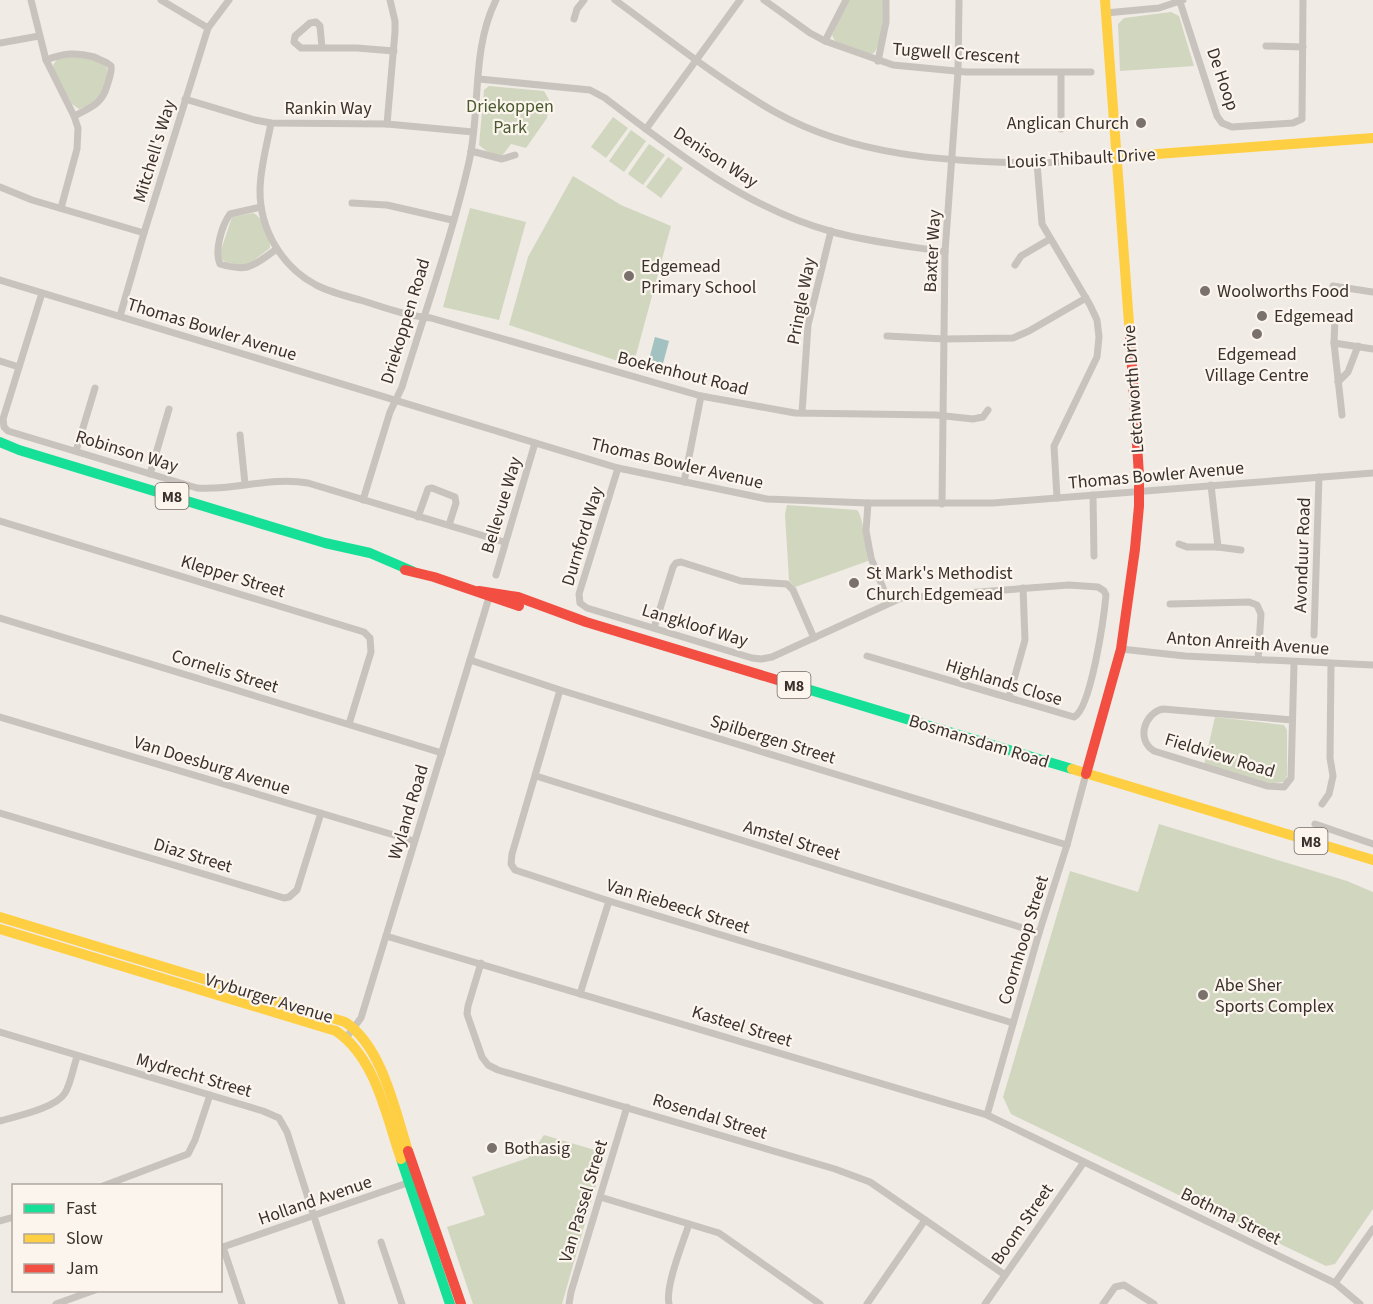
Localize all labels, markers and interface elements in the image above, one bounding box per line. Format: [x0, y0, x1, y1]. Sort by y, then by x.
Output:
street label: Tugwell Crescent [891, 37, 1021, 70]
street label: De Hoop [1200, 44, 1245, 114]
park label: Driekoppen Park [466, 94, 554, 140]
street label: Mitchell's Way [127, 96, 182, 206]
street label: Rankin Way [284, 96, 372, 121]
place label: Anglican Church [1007, 111, 1129, 136]
marker: Anglican Church [1134, 116, 1148, 130]
street label: Denison Way [669, 121, 763, 194]
street label: Louis Thibault Drive [1006, 142, 1156, 175]
street label: Baxter Way [918, 208, 947, 293]
place label: Edgemead Primary School [641, 254, 756, 300]
street label: Driekoppen Road [375, 255, 436, 387]
street label: Pringle Way [781, 255, 822, 347]
marker: Edgemead Primary School [622, 269, 636, 283]
place label: Woolworths Food [1217, 279, 1349, 304]
marker: Woolworths Food [1198, 284, 1212, 298]
street label: Thomas Bowler Avenue [124, 292, 300, 367]
place label: Edgemead [1274, 304, 1354, 329]
marker: Edgemead [1255, 309, 1269, 323]
street label: Letchworth Drive [1117, 324, 1150, 454]
marker: Edgemead Village Centre [1250, 327, 1264, 341]
place label: Edgemead Village Centre [1205, 342, 1309, 388]
street label: Boekenhout Road [615, 345, 751, 402]
street label: Robinson Way [72, 424, 182, 479]
street label: Thomas Bowler Avenue [588, 431, 766, 496]
street label: Bellevue Way [475, 453, 528, 557]
street label: Thomas Bowler Avenue [1067, 455, 1245, 496]
road number: M8 [156, 483, 188, 509]
street label: Durnford Way [555, 483, 610, 589]
street label: Avonduur Road [1288, 497, 1317, 613]
street label: Klepper Street [178, 549, 288, 604]
place label: St Mark's Methodist Church Edgemead [866, 561, 1013, 607]
marker: St Mark's Methodist Church Edgemead [847, 576, 861, 590]
street label: Langkloof Way [639, 597, 752, 654]
street label: Anton Anreith Avenue [1166, 625, 1330, 662]
street label: Cornelis Street [168, 643, 281, 700]
street label: Highlands Close [942, 653, 1065, 712]
road number: M8 [778, 672, 810, 698]
street label: Bosmansdam Road [906, 708, 1052, 775]
street label: Spilbergen Street [707, 709, 839, 770]
street label: Fieldview Road [1162, 727, 1278, 784]
street label: Van Doesburg Avenue [130, 730, 293, 801]
street label: Wyland Road [382, 761, 435, 863]
street label: Amstel Street [740, 814, 843, 867]
road number: M8 [1294, 828, 1328, 854]
street label: Diaz Street [151, 832, 235, 879]
street label: Coornhoop Street [992, 872, 1055, 1008]
street label: Van Riebeeck Street [603, 873, 753, 940]
street label: Vryburger Avenue [202, 967, 336, 1030]
place label: Abe Sher Sports Complex [1215, 973, 1334, 1019]
marker: Abe Sher Sports Complex [1196, 988, 1210, 1002]
street label: Kasteel Street [689, 999, 795, 1054]
street label: Mydrecht Street [133, 1047, 255, 1104]
street label: Rosendal Street [650, 1087, 770, 1146]
place label: Bothasig [504, 1136, 570, 1161]
street label: Van Passel Street [553, 1137, 614, 1266]
marker: Bothasig [485, 1141, 499, 1155]
street label: Holland Avenue [255, 1169, 375, 1232]
street label: Boom Street [985, 1179, 1060, 1270]
street label: Bothma Street [1176, 1181, 1285, 1251]
legend [12, 1184, 222, 1292]
text: Fast [66, 1196, 97, 1221]
text: Slow [66, 1226, 103, 1251]
text: Jam [66, 1256, 99, 1281]

